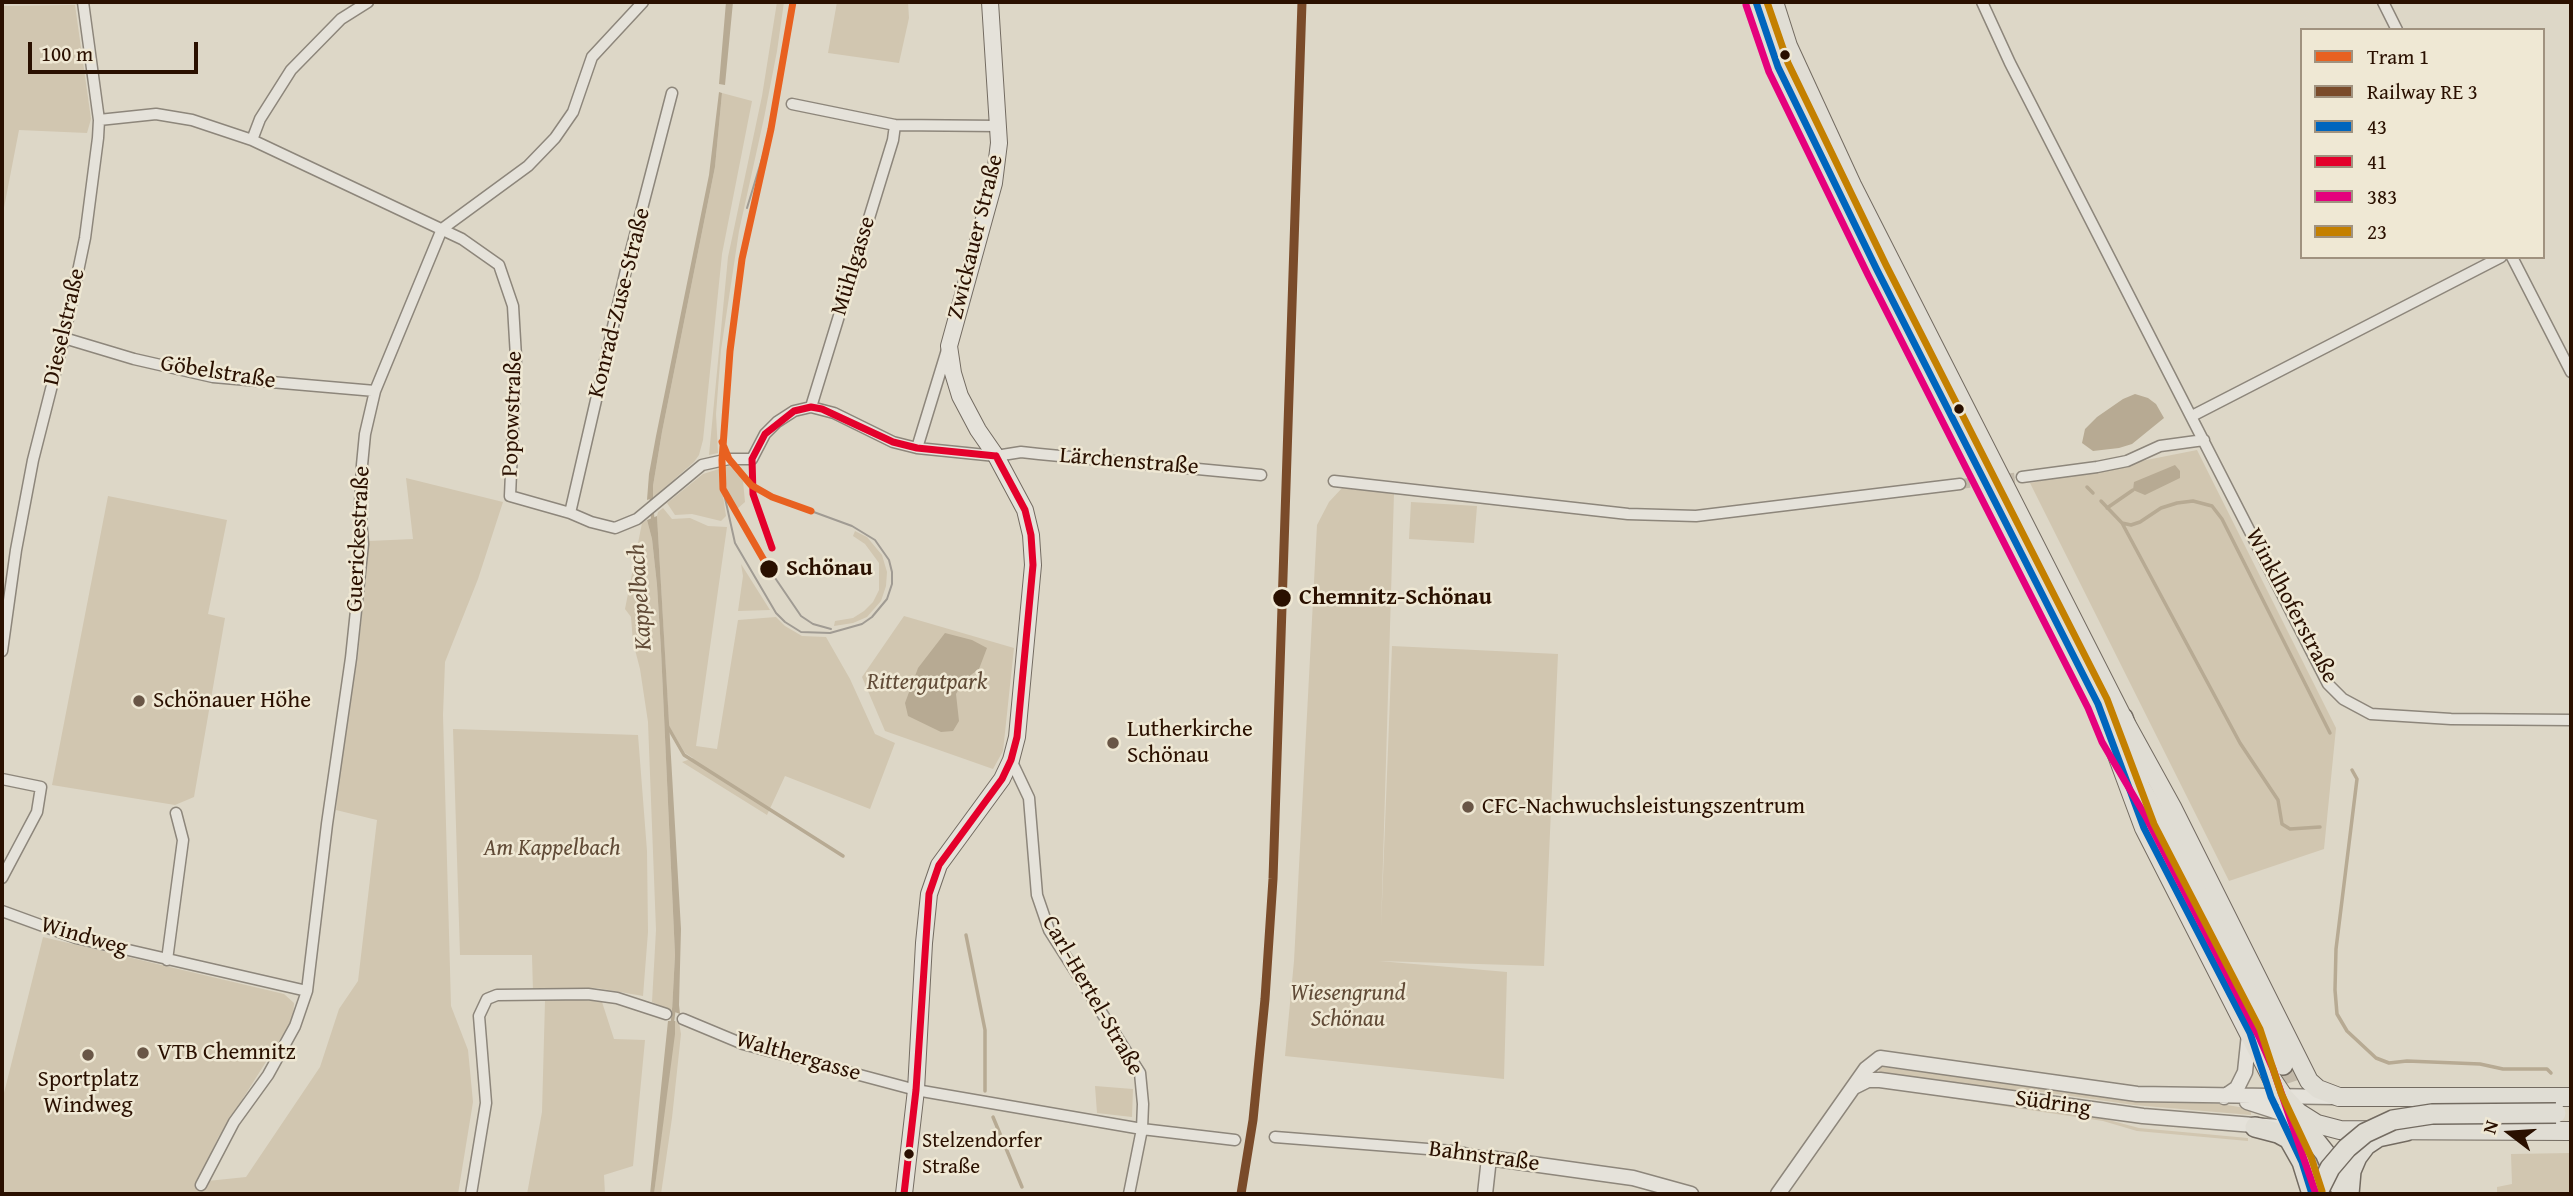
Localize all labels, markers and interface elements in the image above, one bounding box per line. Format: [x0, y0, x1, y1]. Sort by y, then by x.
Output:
scale bar [32, 28, 201, 72]
legend [2300, 28, 2545, 259]
text: 100 m [41, 38, 93, 69]
text: Tram 1 [2367, 41, 2429, 72]
unlabelled marker [1778, 48, 1792, 62]
text: Railway RE 3 [2367, 76, 2478, 107]
text: 43 [2367, 111, 2387, 142]
text: 41 [2367, 146, 2387, 177]
street label: Zwickauer Straße [942, 152, 1010, 322]
text: 383 [2367, 181, 2397, 212]
street label: Konrad-Zuse-Straße [583, 205, 657, 401]
street label: Mühlgasse [826, 213, 882, 319]
text: 23 [2367, 216, 2387, 247]
street label: Dieselstraße [38, 266, 92, 388]
street label: Göbelstraße [159, 350, 277, 396]
street label: Popowstraße [497, 351, 529, 477]
unlabelled marker [1952, 402, 1966, 416]
street label: Lärchenstraße [1058, 442, 1200, 482]
street label: Guerickestraße [341, 465, 377, 613]
street label: Winklhoferstraße [2239, 524, 2343, 688]
water label: Kappelbach [623, 543, 659, 651]
place label: Schönau [786, 555, 873, 583]
marker: Schönau [758, 558, 780, 580]
place label: Chemnitz-Schönau [1299, 584, 1492, 612]
marker: Chemnitz-Schönau [1271, 587, 1293, 609]
park label: Rittergutpark [867, 669, 987, 697]
place label: Schönauer Höhe [153, 687, 311, 715]
marker: Schönauer Höhe [131, 693, 147, 709]
place label: Lutherkirche Schönau [1127, 716, 1253, 770]
marker: Lutherkirche Schönau [1105, 735, 1121, 751]
place label: CFC-Nachwuchsleistungszentrum [1482, 793, 1805, 821]
marker: CFC-Nachwuchsleistungszentrum [1460, 799, 1476, 815]
park label: Am Kappelbach [483, 835, 621, 863]
street label: Windweg [37, 911, 131, 963]
street label: Carl-Hertel-Straße [1035, 911, 1149, 1081]
park label: Wiesengrund Schönau [1290, 980, 1406, 1034]
street label: Walthergasse [732, 1026, 864, 1088]
place label: VTB Chemnitz [157, 1039, 296, 1067]
marker: VTB Chemnitz [135, 1045, 151, 1061]
marker: Sportplatz Windweg [80, 1047, 96, 1063]
place label: Sportplatz Windweg [38, 1066, 138, 1120]
street label: Südring [2013, 1085, 2093, 1123]
north arrow [2475, 1098, 2545, 1168]
text: N [2475, 1117, 2505, 1137]
place label: Stelzendorfer Straße [922, 1129, 1042, 1179]
street label: Bahnstraße [1427, 1136, 1541, 1178]
marker: Stelzendorfer Straße [902, 1147, 916, 1161]

